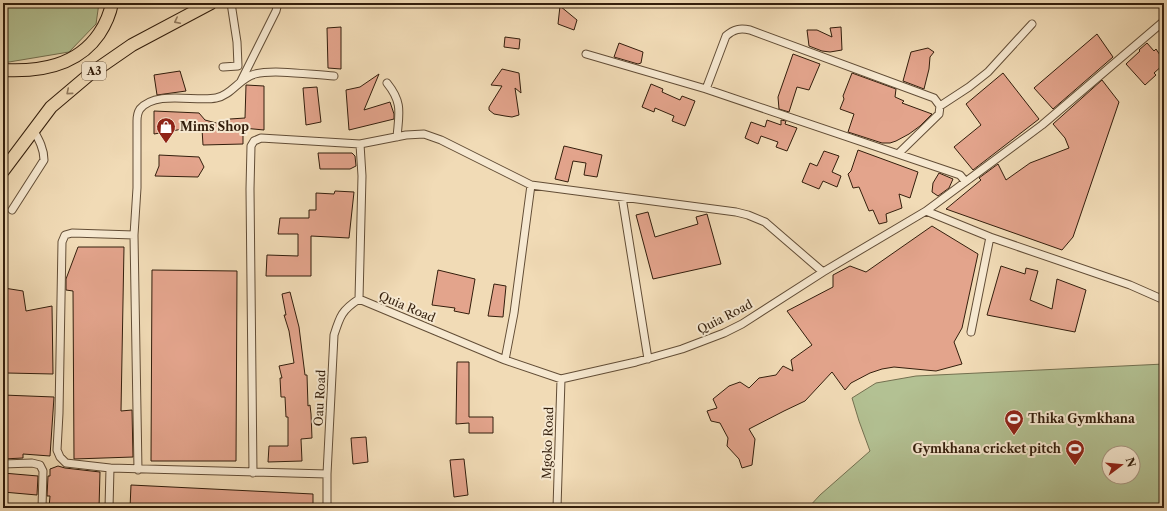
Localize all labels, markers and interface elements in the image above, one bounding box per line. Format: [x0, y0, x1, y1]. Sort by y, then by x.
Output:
one-way arrow [173, 16, 181, 24]
road number: A3 [82, 62, 106, 80]
one-way arrow [66, 88, 73, 95]
shop icon: Mims Shop [155, 116, 177, 144]
place label: Mims Shop [180, 119, 249, 134]
street label: Quia Road [377, 288, 438, 325]
street label: Quia Road [695, 296, 756, 337]
street label: Oau Road [311, 369, 329, 427]
street label: Mgoko Road [539, 406, 556, 479]
sports icon: Thika Gymkhana [1003, 408, 1025, 436]
place label: Thika Gymkhana [1028, 411, 1136, 426]
sports icon: Gymkhana cricket pitch [1064, 438, 1086, 466]
place label: Gymkhana cricket pitch [913, 441, 1062, 456]
north arrow [1101, 445, 1141, 485]
text: N [1123, 456, 1139, 469]

